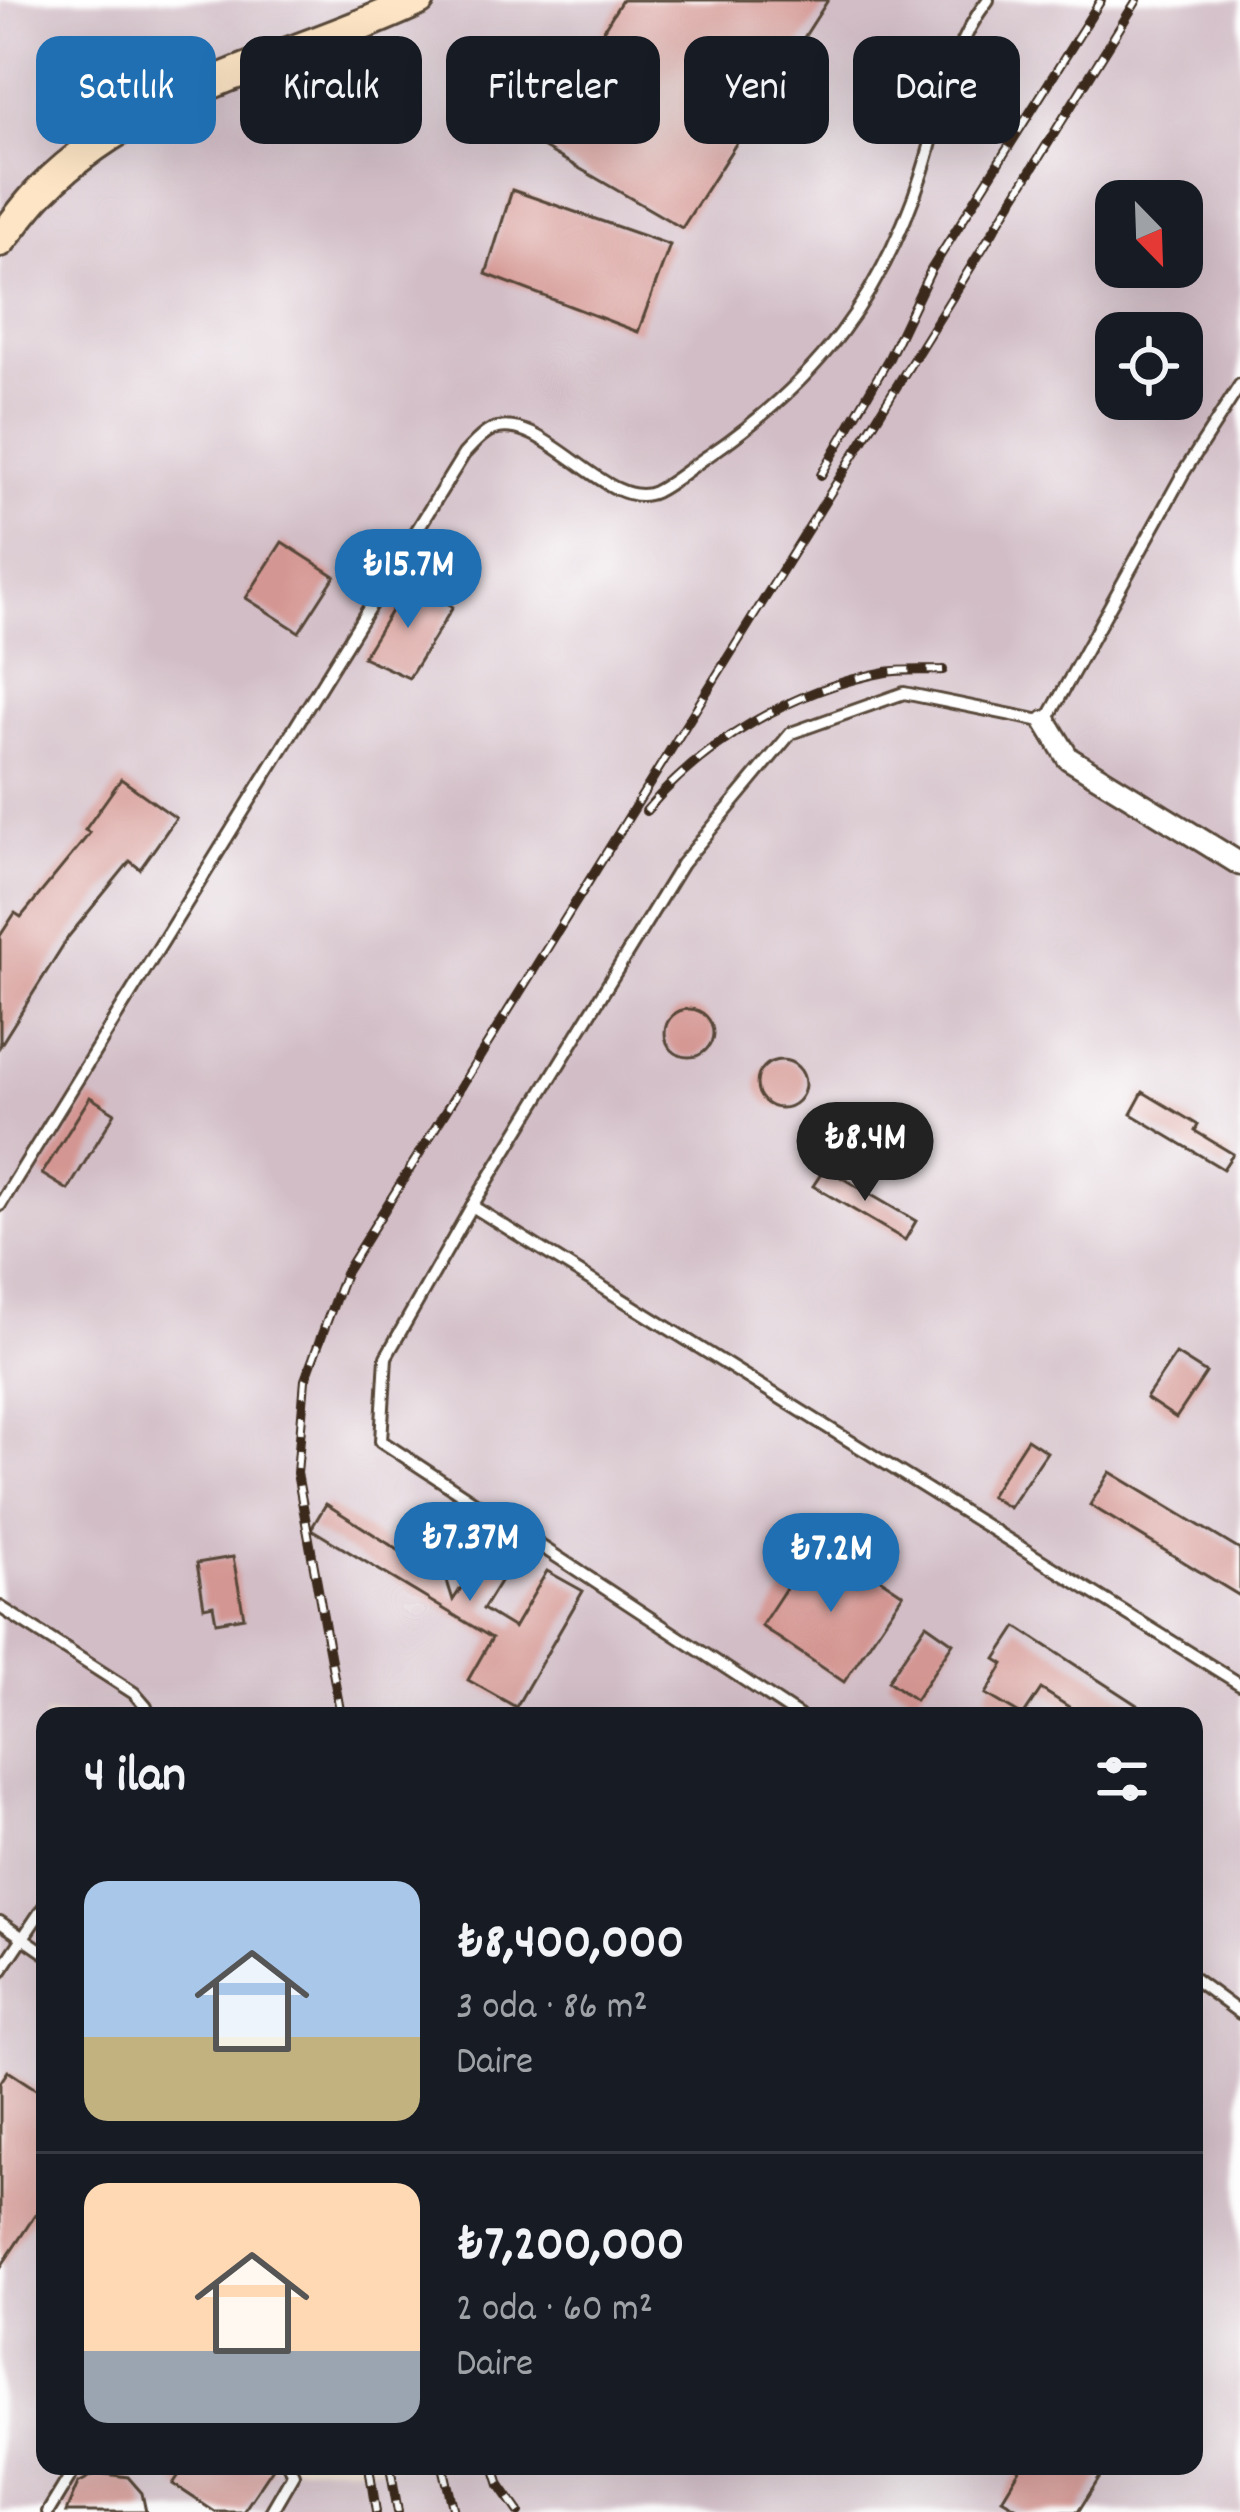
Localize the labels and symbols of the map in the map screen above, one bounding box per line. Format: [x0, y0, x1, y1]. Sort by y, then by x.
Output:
north arrow [1095, 180, 1203, 288]
pin: ₺15.7M [310, 529, 506, 631]
pin: ₺8.4M [781, 1102, 949, 1204]
pin: ₺7.37M [372, 1502, 568, 1604]
pin: ₺7.2M [747, 1513, 915, 1615]

